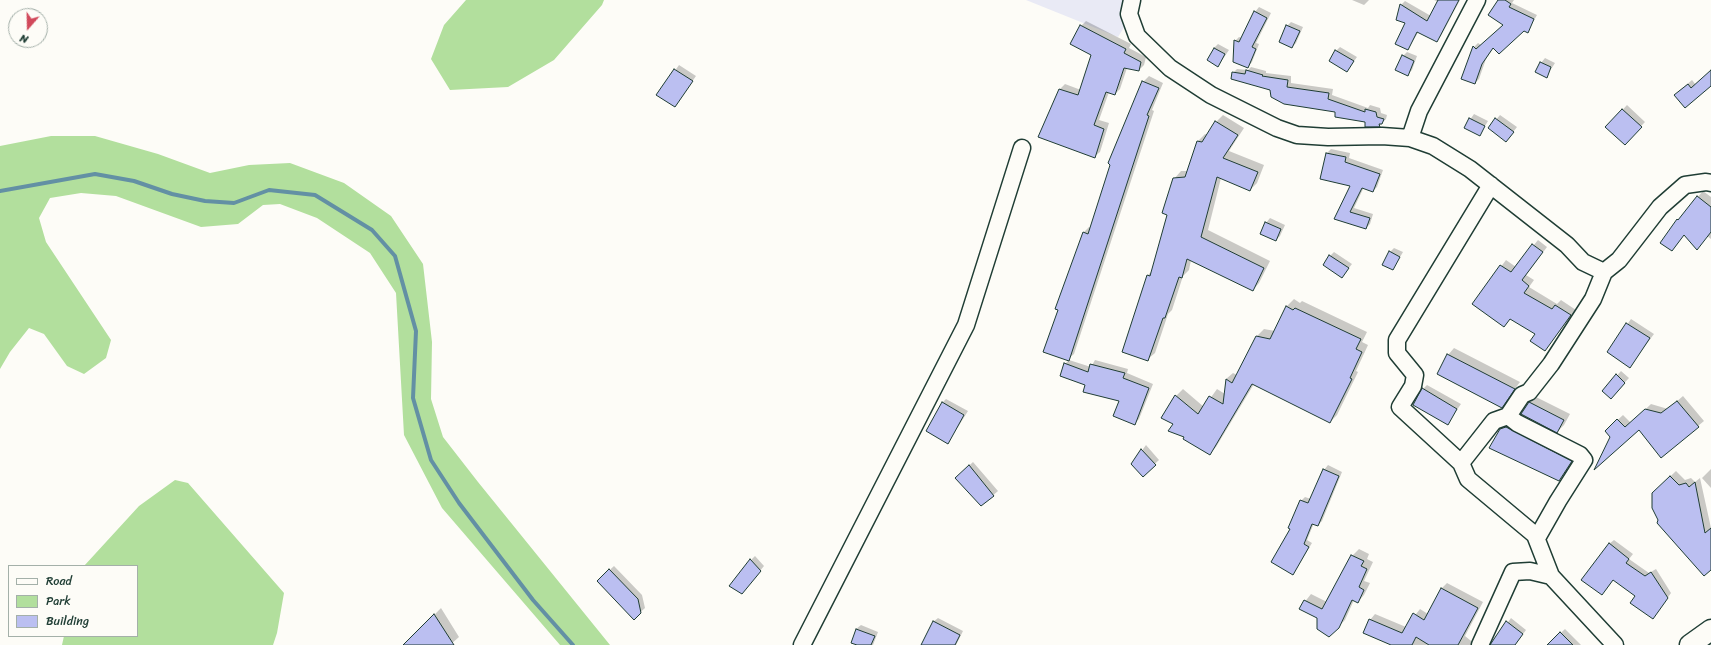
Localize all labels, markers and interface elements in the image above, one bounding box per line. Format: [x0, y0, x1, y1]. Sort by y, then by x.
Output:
north arrow [8, 8, 48, 48]
text: N [17, 29, 31, 49]
legend [8, 565, 138, 637]
text: Road [46, 570, 72, 592]
text: Park [46, 590, 71, 612]
text: Building [46, 610, 89, 632]

